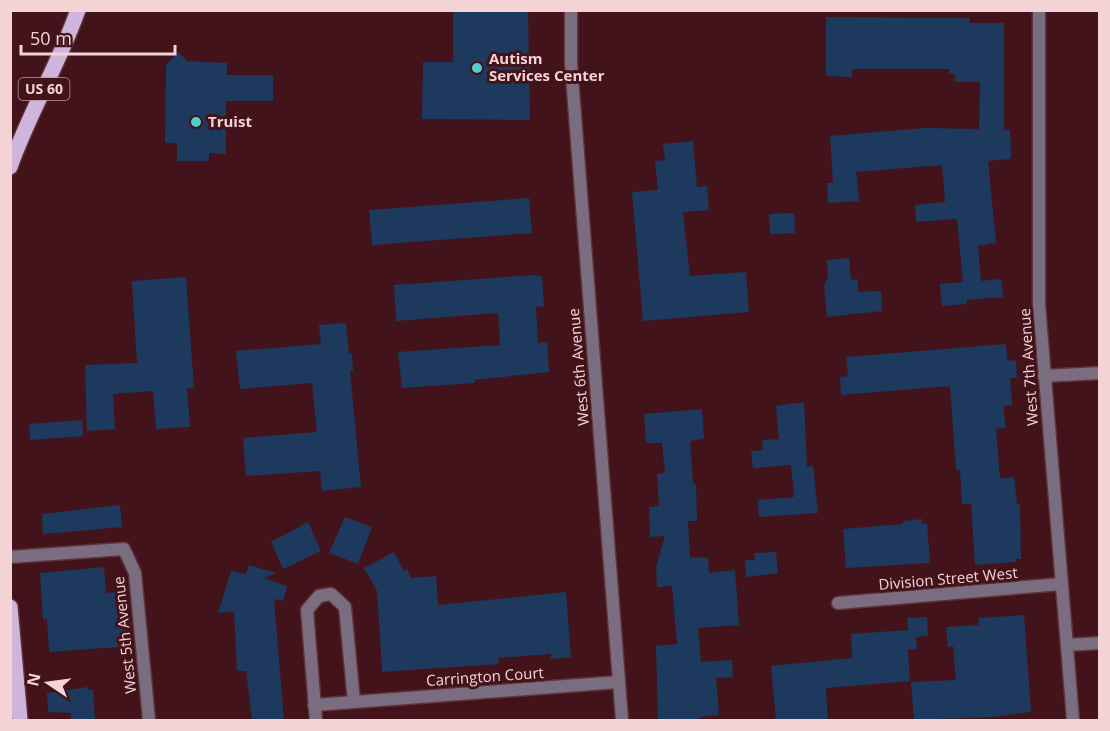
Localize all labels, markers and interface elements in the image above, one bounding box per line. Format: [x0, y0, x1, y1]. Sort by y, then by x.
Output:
scale bar [21, 18, 176, 56]
text: 50 m [30, 26, 72, 50]
place label: Autism Services Center [489, 48, 605, 85]
marker: Autism Services Center [470, 61, 484, 75]
road number: US 60 [18, 78, 70, 100]
place label: Truist [208, 111, 252, 131]
marker: Truist [189, 115, 203, 129]
street label: West 6th Avenue [563, 307, 593, 427]
street label: West 7th Avenue [1014, 308, 1042, 427]
street label: Division Street West [878, 562, 1018, 594]
street label: West 5th Avenue [108, 575, 140, 695]
north arrow [18, 653, 78, 713]
street label: Carrington Court [425, 662, 544, 690]
text: N [21, 671, 46, 688]

